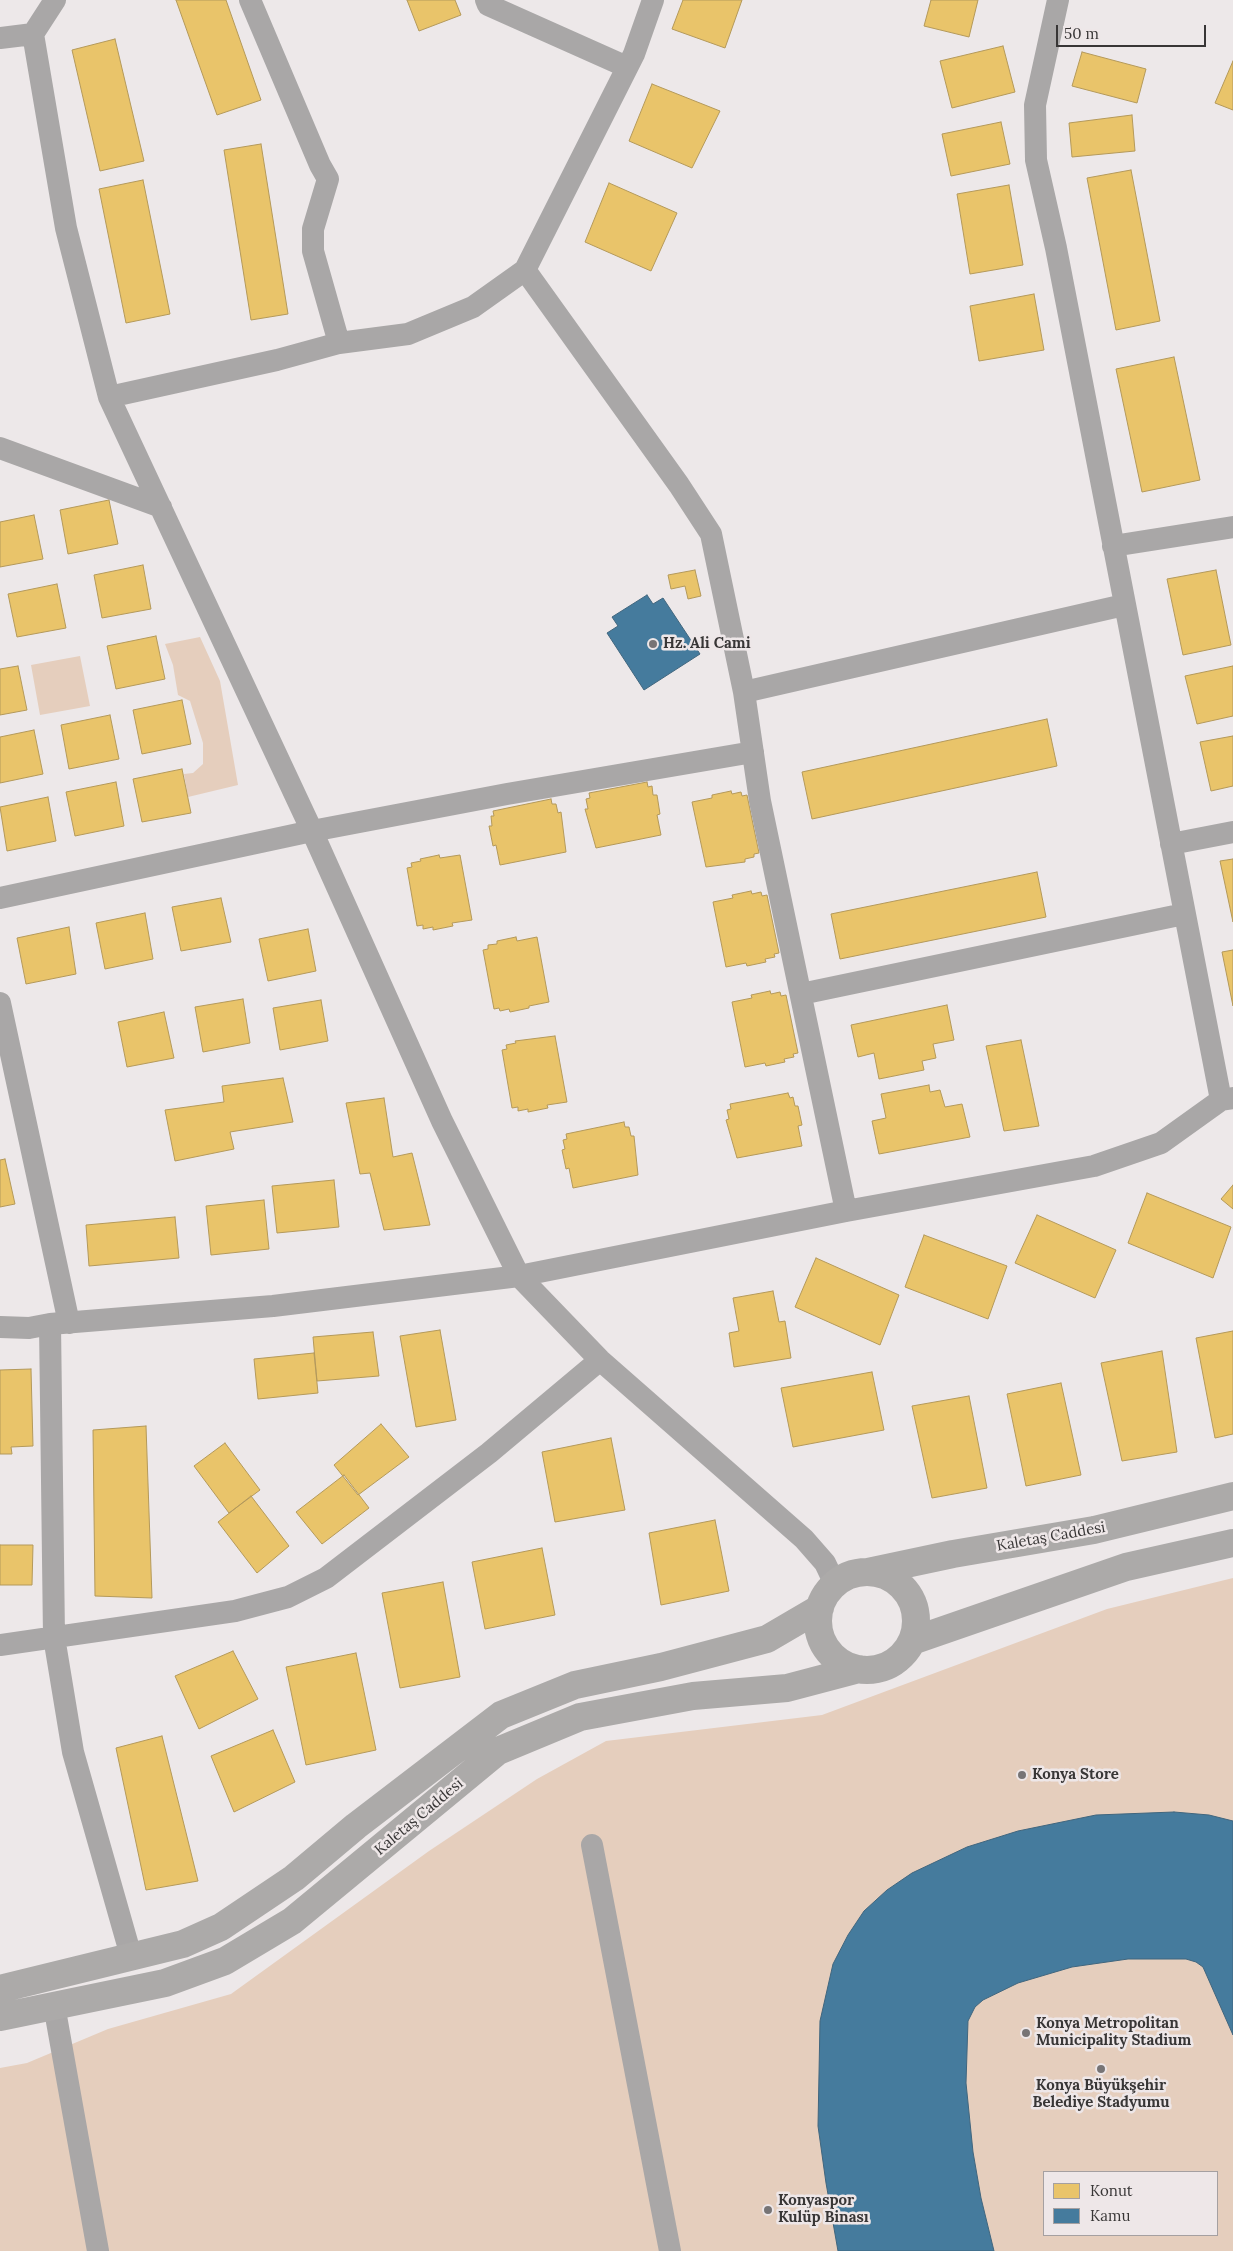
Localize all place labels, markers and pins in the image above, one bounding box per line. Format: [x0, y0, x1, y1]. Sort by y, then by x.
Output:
place label: Hz. Ali Cami [663, 635, 751, 653]
marker: Hz. Ali Cami [647, 638, 659, 650]
place label: Konya Store [1032, 1766, 1119, 1784]
marker: Konya Store [1016, 1769, 1028, 1781]
place label: Konya Metropolitan Municipality Stadium [1036, 2015, 1191, 2050]
marker: Konya Metropolitan Municipality Stadium [1020, 2027, 1032, 2039]
marker: Konya Büyükşehir Belediye Stadyumu [1095, 2063, 1107, 2075]
place label: Konya Büyükşehir Belediye Stadyumu [1033, 2077, 1169, 2112]
place label: Konyaspor Kulüp Binası [778, 2192, 869, 2227]
marker: Konyaspor Kulüp Binası [762, 2204, 774, 2216]

